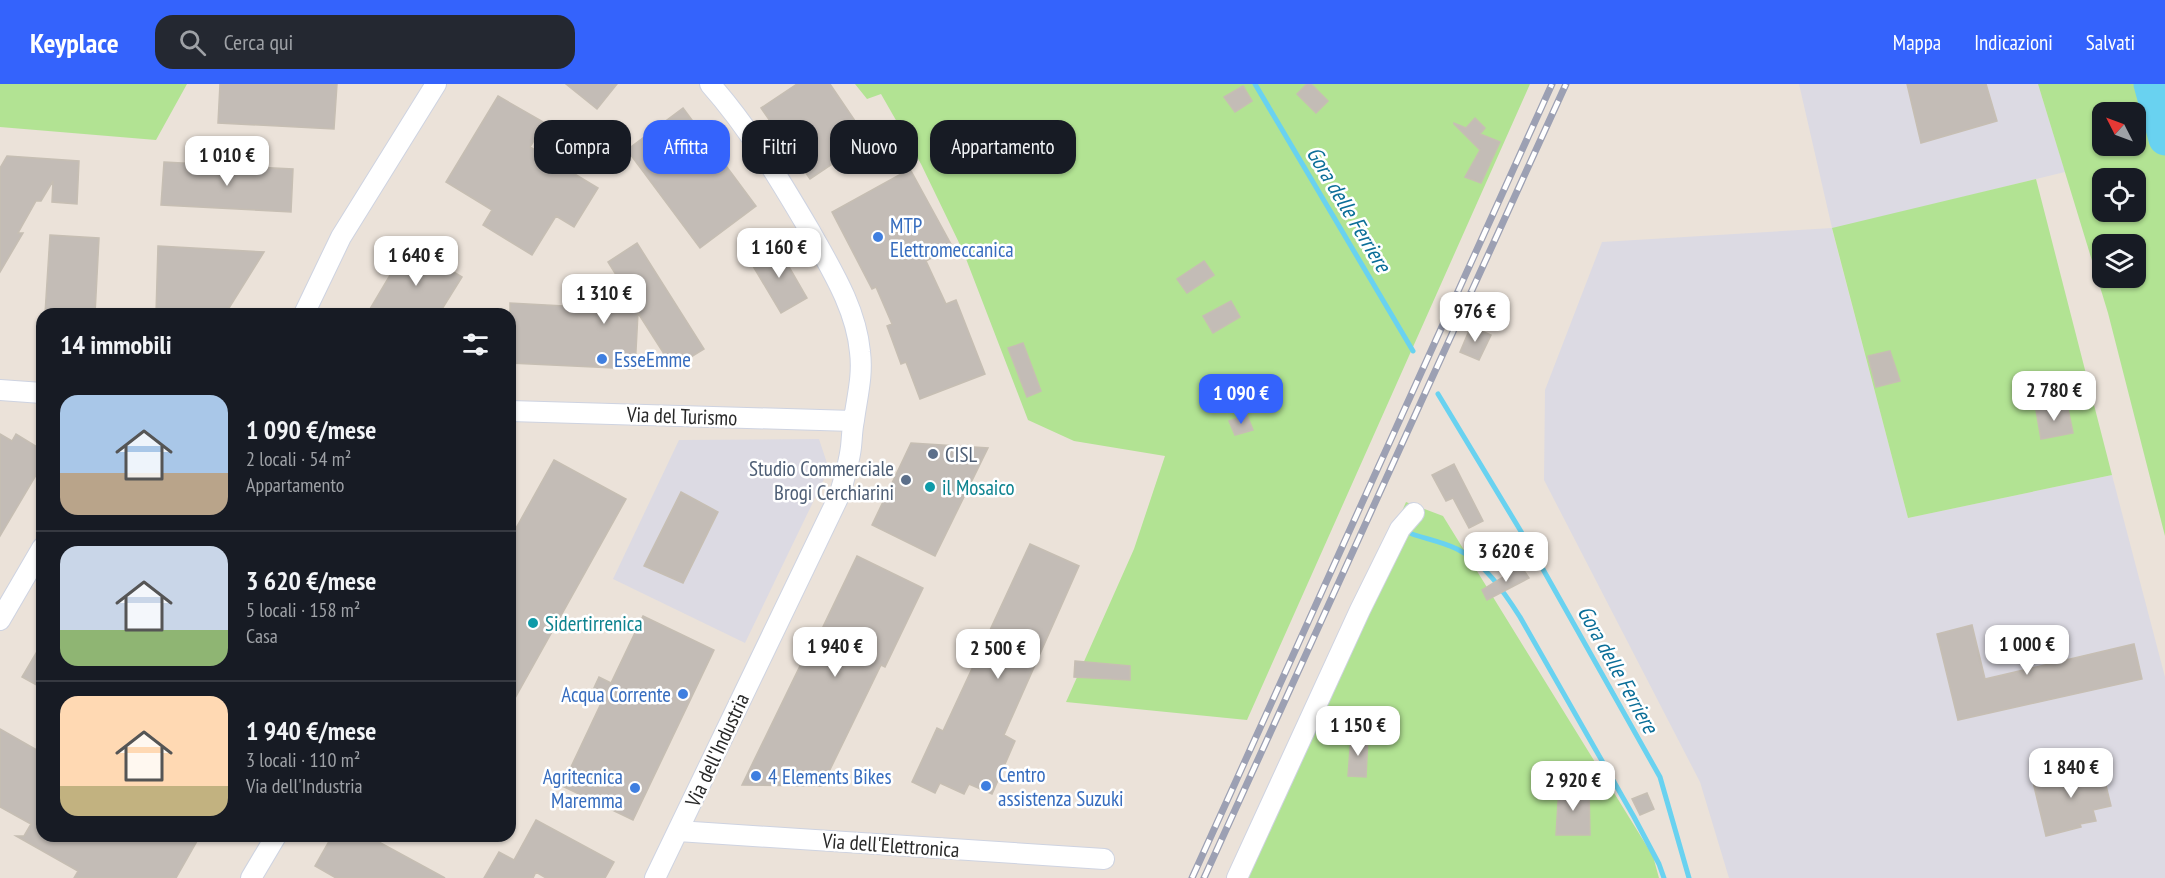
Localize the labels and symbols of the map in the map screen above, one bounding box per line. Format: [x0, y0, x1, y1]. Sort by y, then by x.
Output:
north arrow [2092, 102, 2146, 156]
pin: 1 010 € [172, 136, 282, 187]
water label: Gora delle Ferriere [1301, 141, 1398, 279]
place label: MTP Elettromeccanica [890, 212, 1014, 263]
pin: 1 160 € [724, 228, 834, 279]
marker: MTP Elettromeccanica [871, 230, 885, 244]
pin: 1 640 € [361, 236, 471, 287]
pin: 1 310 € [549, 274, 659, 325]
pin: 976 € [1433, 292, 1517, 343]
place label: EsseEmme [614, 346, 691, 373]
marker: EsseEmme [595, 352, 609, 366]
pin: 2 780 € [1999, 371, 2109, 422]
pin: 1 090 € [1186, 374, 1296, 425]
street label: Via del Turismo [625, 401, 738, 431]
place label: CISL [945, 441, 977, 468]
marker: CISL [926, 447, 940, 461]
place label: Studio Commerciale Brogi Cerchiarini [749, 455, 894, 506]
marker: Studio Commerciale Brogi Cerchiarini [899, 473, 913, 487]
place label: il Mosaico [942, 474, 1015, 501]
marker: il Mosaico [923, 480, 937, 494]
pin: 3 620 € [1451, 532, 1561, 583]
water label: Gora delle Ferriere [1571, 600, 1666, 739]
place label: Sidertirrenica [545, 610, 643, 637]
marker: Sidertirrenica [526, 616, 540, 630]
pin: 1 000 € [1972, 625, 2082, 676]
pin: 1 940 € [780, 627, 890, 678]
pin: 2 500 € [943, 629, 1053, 680]
place label: Acqua Corrente [561, 681, 671, 708]
marker: Acqua Corrente [676, 687, 690, 701]
street label: Via dell'Industria [678, 689, 755, 812]
pin: 1 150 € [1303, 706, 1413, 757]
pin: 1 840 € [2016, 748, 2126, 799]
place label: Centro assistenza Suzuki [998, 761, 1124, 812]
pin: 2 920 € [1518, 761, 1628, 812]
place label: Agritecnica Maremma [543, 763, 623, 814]
place label: 4 Elements Bikes [768, 763, 892, 790]
marker: 4 Elements Bikes [749, 769, 763, 783]
marker: Centro assistenza Suzuki [979, 779, 993, 793]
marker: Agritecnica Maremma [628, 781, 642, 795]
street label: Via dell'Elettronica [821, 827, 960, 863]

